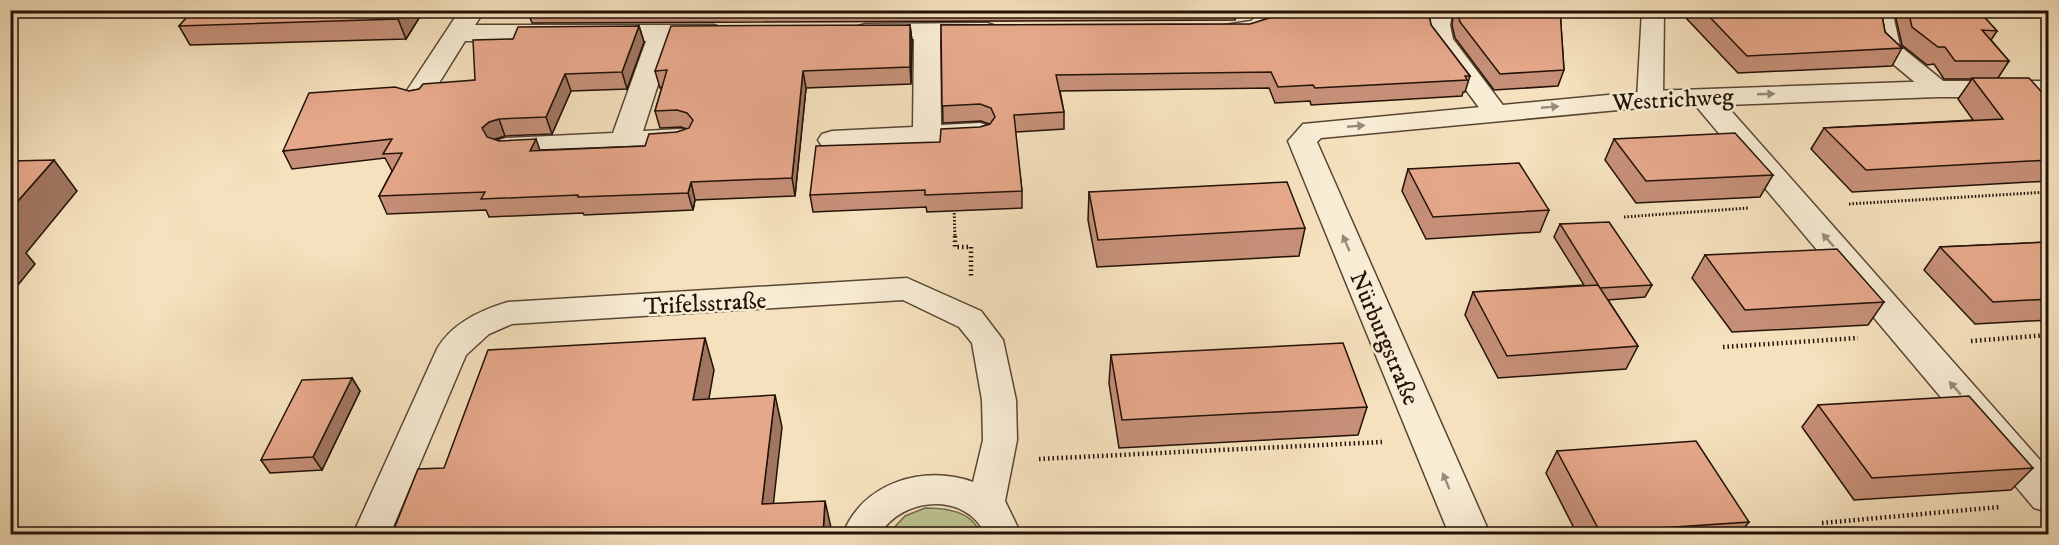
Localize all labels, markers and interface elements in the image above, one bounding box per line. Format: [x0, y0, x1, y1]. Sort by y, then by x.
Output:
street label: Westrichweg [1611, 82, 1735, 118]
one-way arrow [1756, 89, 1775, 99]
one-way arrow [1541, 102, 1560, 112]
one-way arrow [1347, 121, 1366, 131]
one-way arrow [1822, 233, 1835, 248]
one-way arrow [1340, 234, 1350, 252]
street label: Nürburgstraße [1342, 267, 1426, 410]
street label: Trifelsstraße [643, 286, 767, 322]
one-way arrow [1949, 380, 1962, 396]
one-way arrow [1441, 471, 1451, 489]

